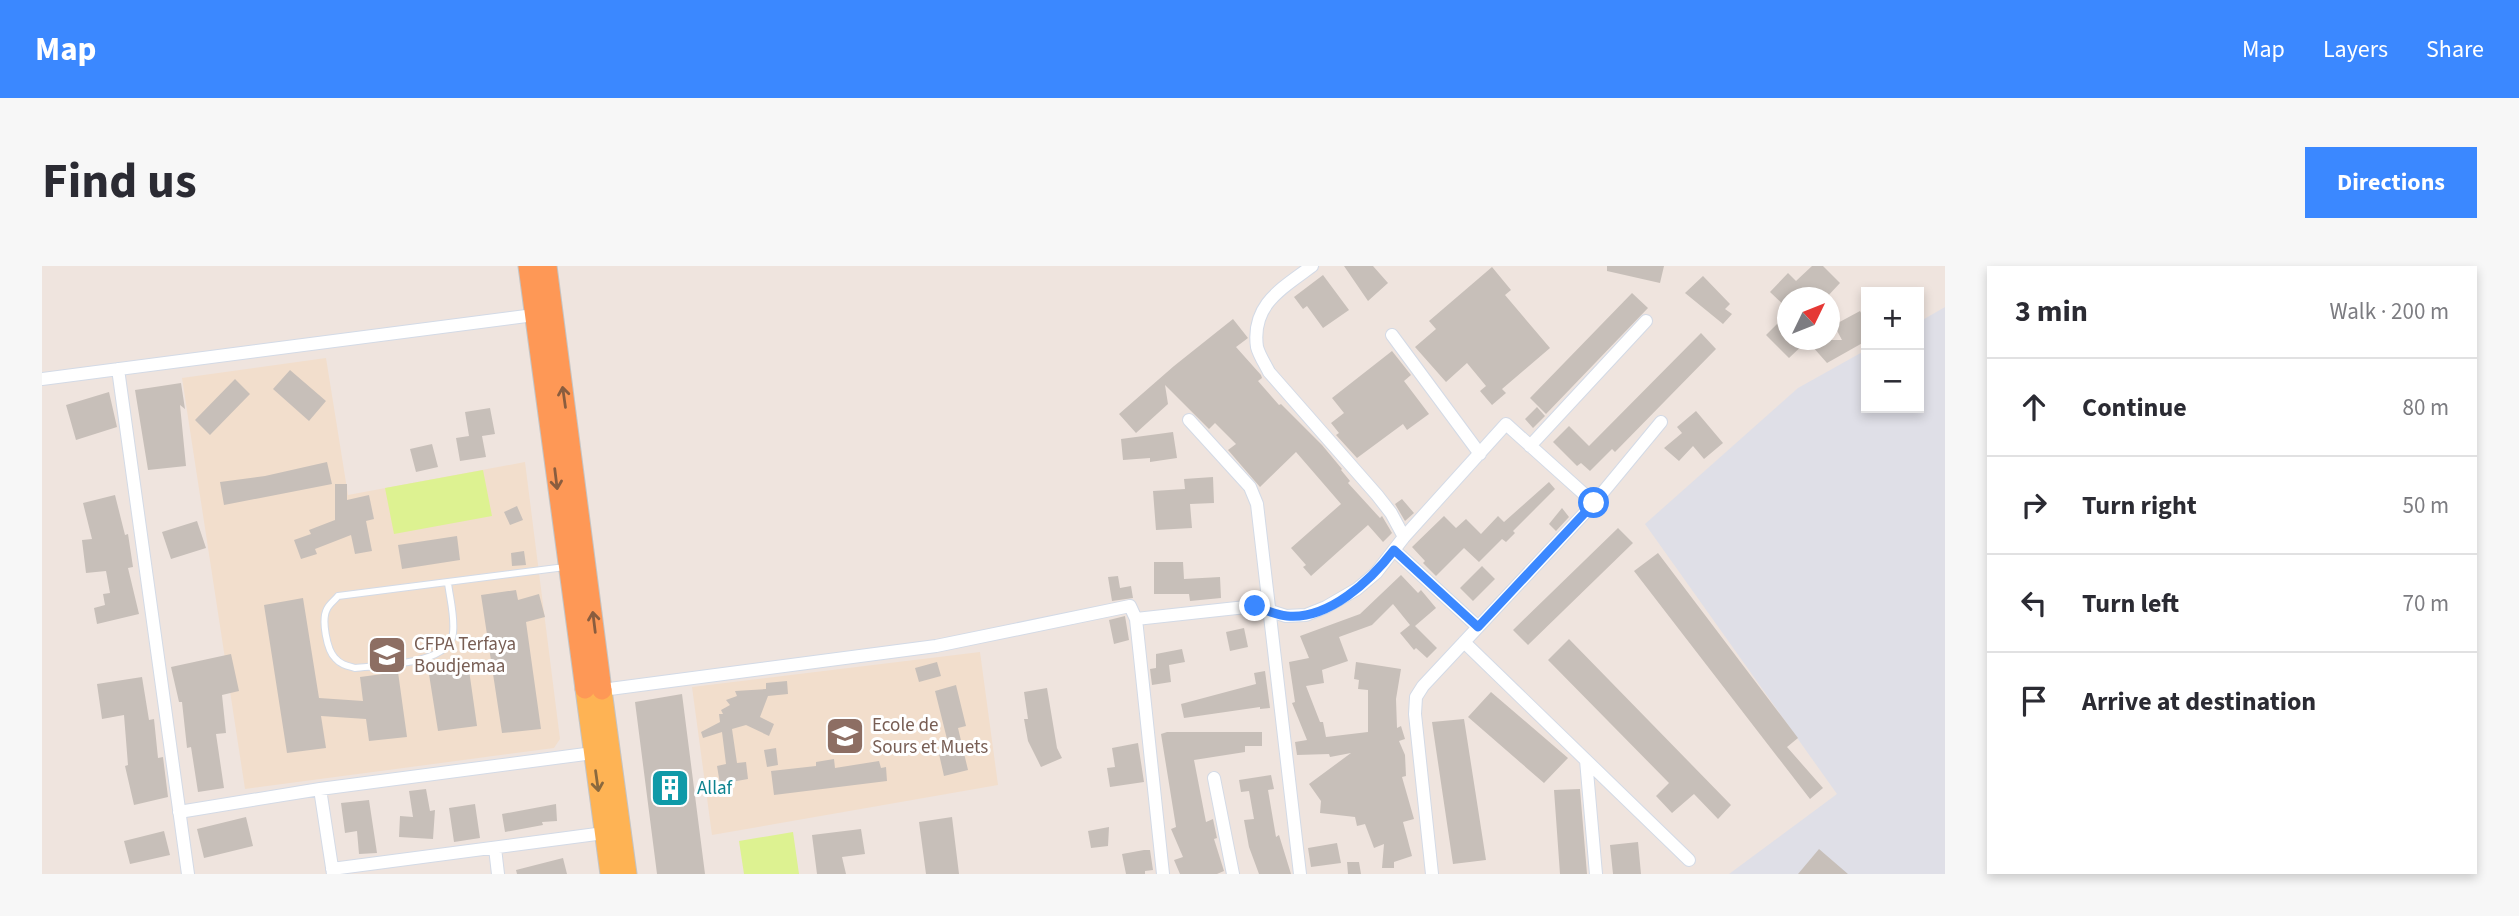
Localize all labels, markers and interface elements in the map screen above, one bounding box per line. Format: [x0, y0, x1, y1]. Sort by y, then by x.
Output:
text: Map [35, 26, 96, 73]
text: Map [2242, 32, 2285, 67]
text: Layers [2323, 32, 2388, 67]
text: Share [2426, 32, 2484, 67]
text: Find us [42, 147, 197, 217]
button: Directions [2305, 147, 2477, 218]
north arrow [1777, 287, 1840, 350]
map controls [1861, 287, 1924, 413]
button: + [1861, 287, 1924, 350]
text: 3 min [2015, 290, 2088, 333]
text: Walk · 200 m [2330, 295, 2449, 328]
button: − [1861, 350, 1924, 413]
one-way arrow [558, 386, 571, 409]
icon: ahead [2015, 388, 2053, 426]
text: Continue [2082, 389, 2187, 426]
text: 80 m [2402, 391, 2449, 424]
one-way arrow [549, 468, 562, 490]
icon: right [2015, 486, 2053, 524]
route start [1578, 487, 1609, 518]
text: Turn right [2082, 487, 2197, 524]
text: 50 m [2402, 489, 2449, 522]
icon: left [2015, 584, 2053, 622]
text: Turn left [2082, 585, 2179, 622]
text: 70 m [2402, 587, 2449, 620]
route end [1239, 590, 1270, 621]
one-way arrow [587, 612, 600, 634]
place label: CFPA Terfaya Boudjemaa [414, 631, 516, 680]
school or university icon: CFPA Terfaya Boudjemaa [366, 634, 408, 676]
icon: arrive [2015, 682, 2053, 720]
text: Arrive at destination [2082, 683, 2316, 720]
place label: Ecole de Sours et Muets [872, 712, 988, 761]
school or university icon: Ecole de Sours et Muets [824, 715, 866, 757]
building icon: Allaf [649, 767, 691, 809]
one-way arrow [591, 769, 604, 792]
place label: Allaf [697, 775, 734, 802]

